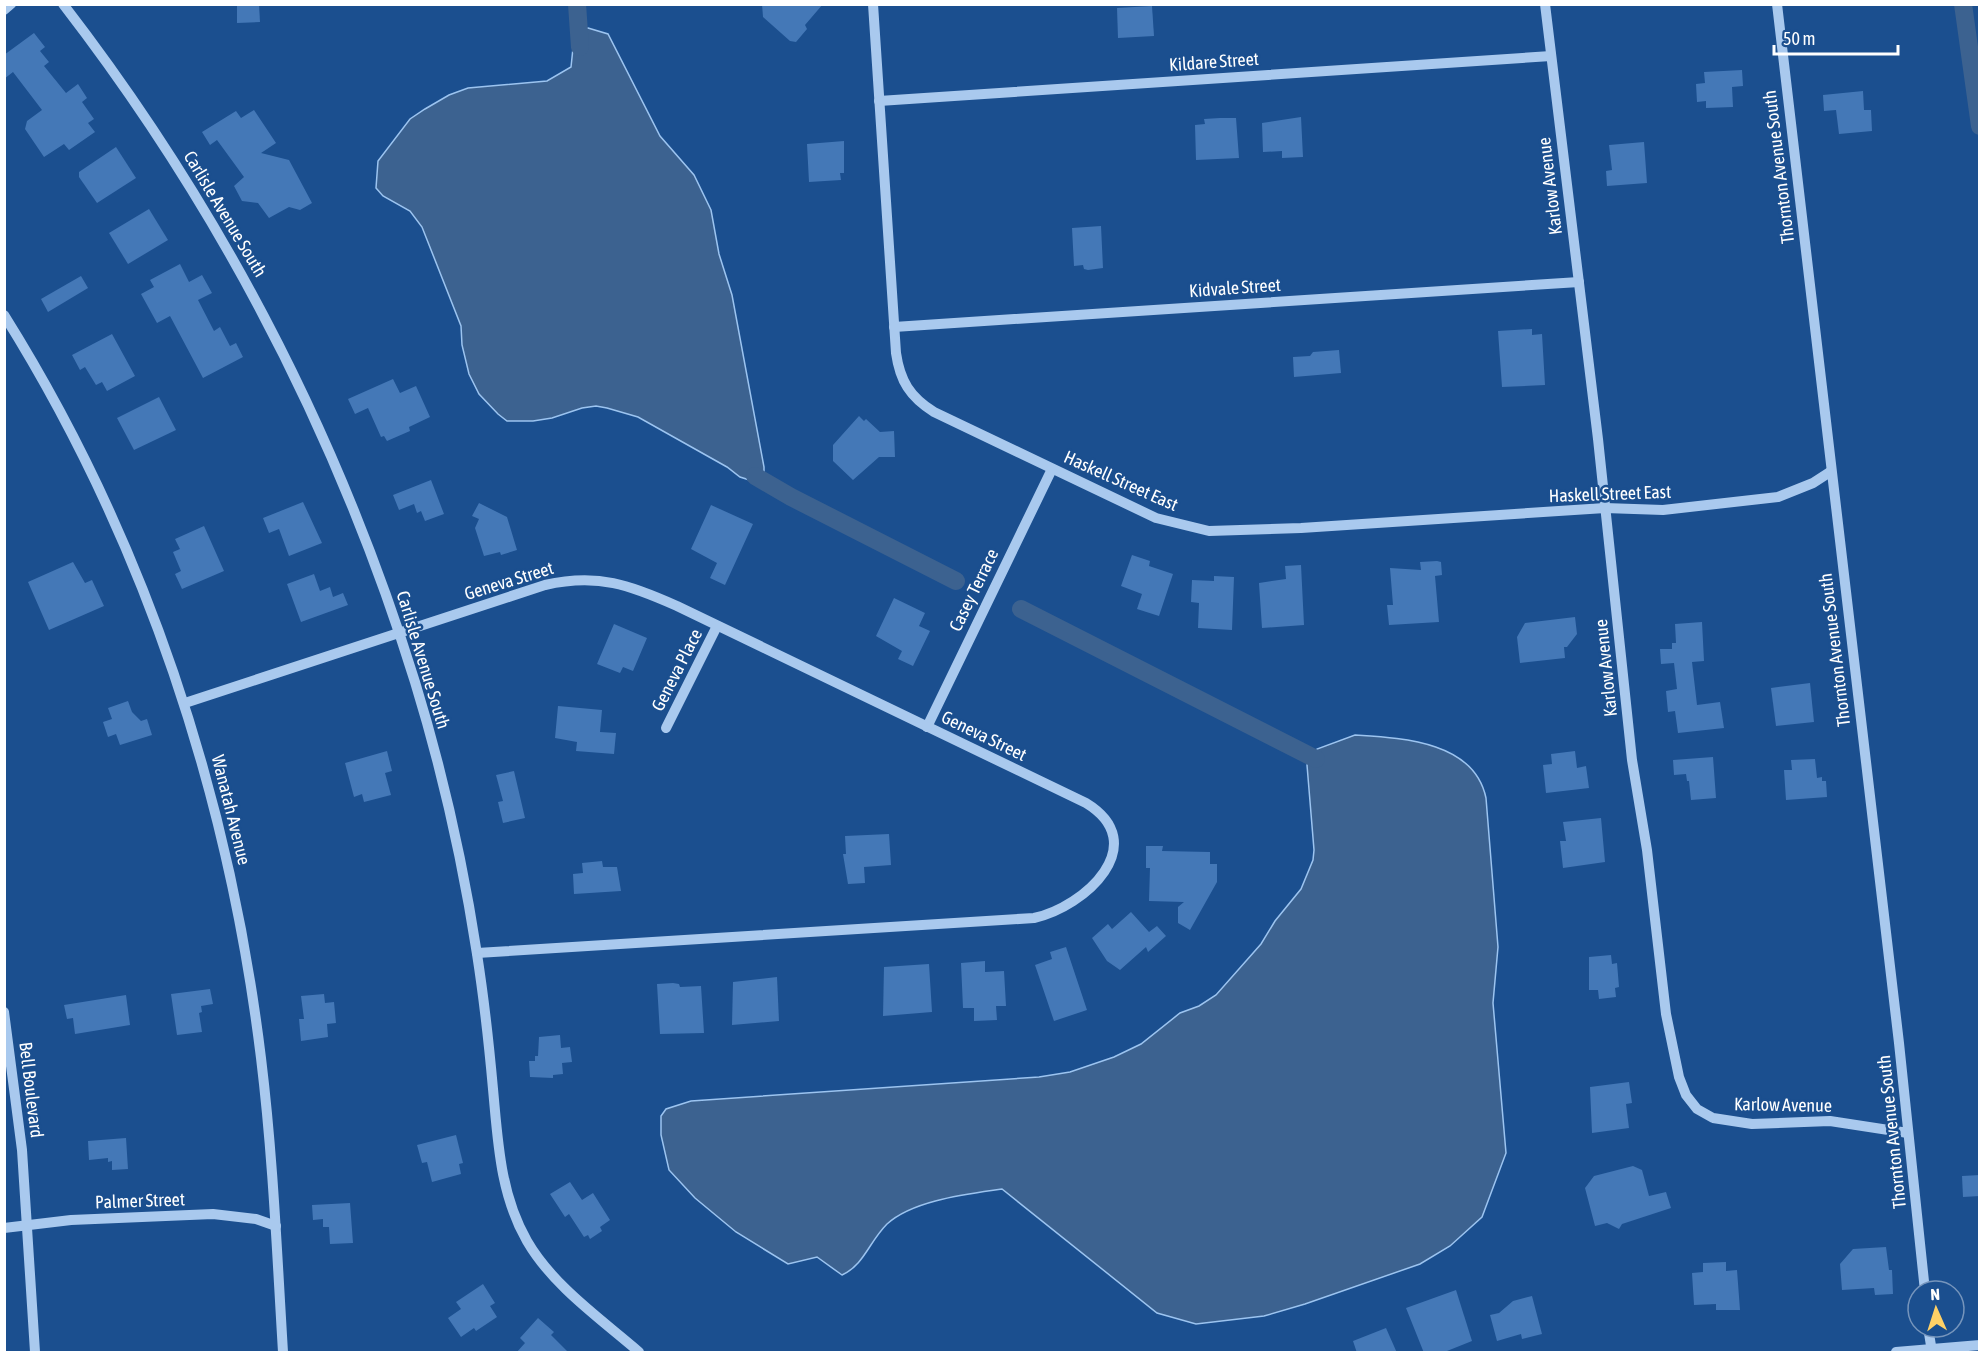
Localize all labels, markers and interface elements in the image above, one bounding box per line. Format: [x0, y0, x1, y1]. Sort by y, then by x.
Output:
scale bar [1774, 18, 1898, 56]
text: 50 m [1783, 28, 1815, 49]
street label: Kildare Street [1168, 48, 1260, 75]
street label: Thornton Avenue South [1759, 89, 1798, 245]
street label: Karlow Avenue [1533, 136, 1566, 236]
street label: Carlisle Avenue South [180, 147, 271, 281]
street label: Kidvale Street [1188, 274, 1281, 301]
street label: Haskell Street East [1061, 446, 1181, 515]
street label: Haskell Street East [1548, 481, 1672, 506]
street label: Casey Terrace [945, 545, 1003, 634]
street label: Geneva Street [462, 557, 556, 604]
street label: Thornton Avenue South [1815, 572, 1854, 728]
street label: Carlisle Avenue South [393, 588, 454, 731]
street label: Karlow Avenue [1590, 618, 1621, 718]
street label: Geneva Place [647, 625, 706, 714]
street label: Geneva Street [938, 706, 1030, 765]
street label: Wanatah Avenue [208, 753, 255, 867]
street label: Bell Boulevard [15, 1041, 48, 1139]
street label: Thornton Avenue South [1873, 1054, 1910, 1210]
street label: Karlow Avenue [1734, 1093, 1832, 1116]
street label: Palmer Street [95, 1188, 185, 1213]
north arrow [1906, 1279, 1966, 1339]
text: N [1930, 1285, 1940, 1303]

